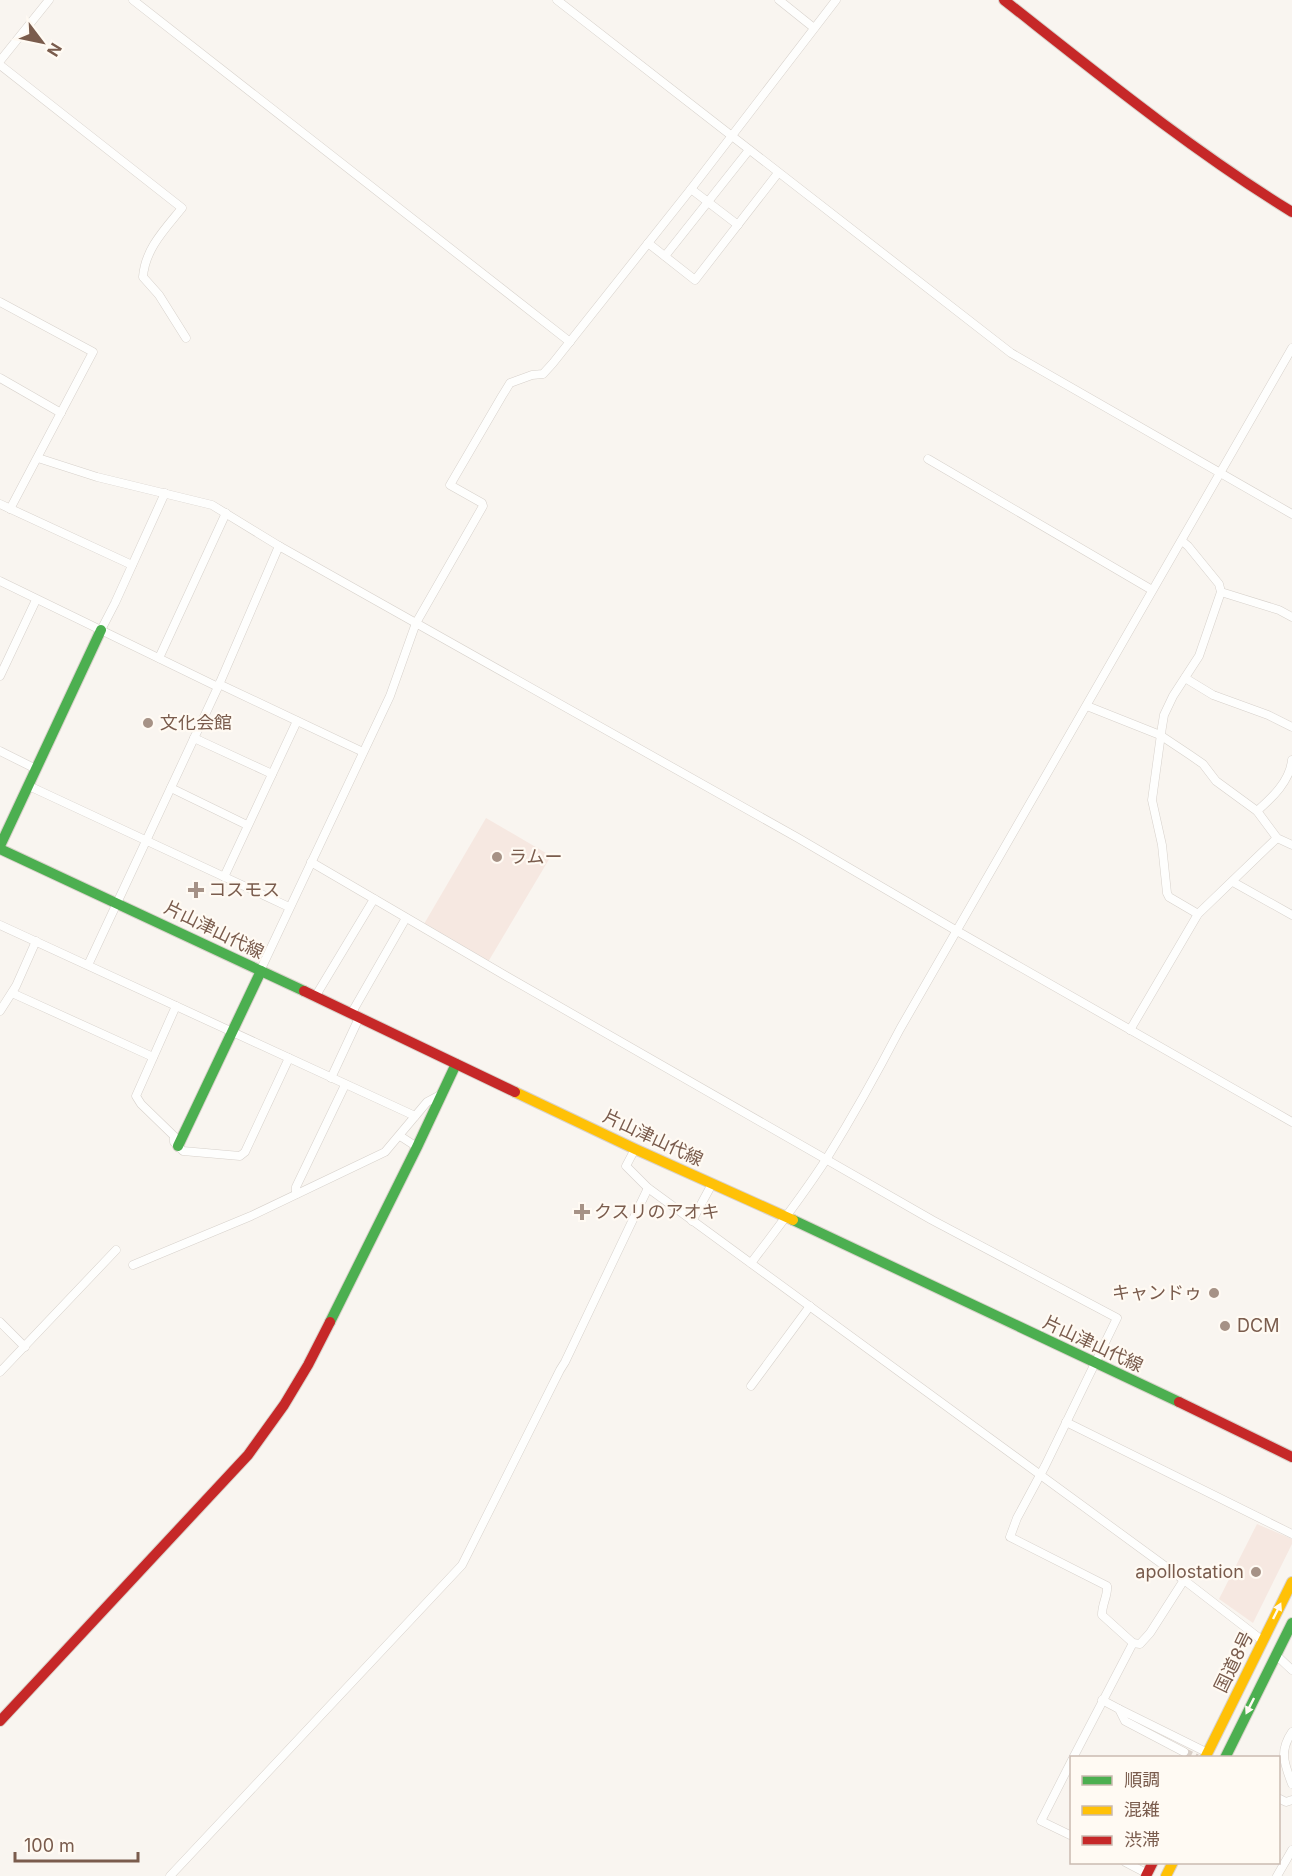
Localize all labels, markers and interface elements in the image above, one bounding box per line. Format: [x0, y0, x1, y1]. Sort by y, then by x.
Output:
north arrow [12, 12, 72, 72]
text: N [43, 39, 66, 60]
place label: 文化会館 [160, 712, 232, 733]
marker: 文化会館 [141, 716, 155, 730]
place label: ラムー [509, 846, 562, 867]
marker: ラムー [490, 850, 504, 864]
place label: コスモス [208, 879, 280, 900]
marker: コスモス [189, 883, 203, 897]
street label: 片山津山代線 [161, 896, 267, 963]
street label: 片山津山代線 [600, 1105, 707, 1170]
place label: クスリのアオキ [594, 1201, 719, 1222]
marker: クスリのアオキ [575, 1205, 589, 1219]
place label: キャンドゥ [1112, 1282, 1202, 1303]
marker: キャンドゥ [1207, 1286, 1221, 1300]
street label: 片山津山代線 [1040, 1311, 1147, 1376]
place label: DCM [1237, 1315, 1279, 1336]
marker: DCM [1218, 1319, 1232, 1333]
place label: apollostation [1135, 1561, 1244, 1582]
marker: apollostation [1249, 1565, 1263, 1579]
one-way arrow [1273, 1603, 1282, 1620]
street label: 国道8号 [1210, 1628, 1257, 1696]
one-way arrow [1246, 1698, 1255, 1715]
legend [1070, 1756, 1280, 1864]
text: 順調 [1124, 1769, 1160, 1790]
text: 混雑 [1124, 1799, 1160, 1820]
scale bar [15, 1825, 138, 1863]
text: 渋滞 [1124, 1829, 1160, 1850]
text: 100 m [24, 1835, 75, 1856]

